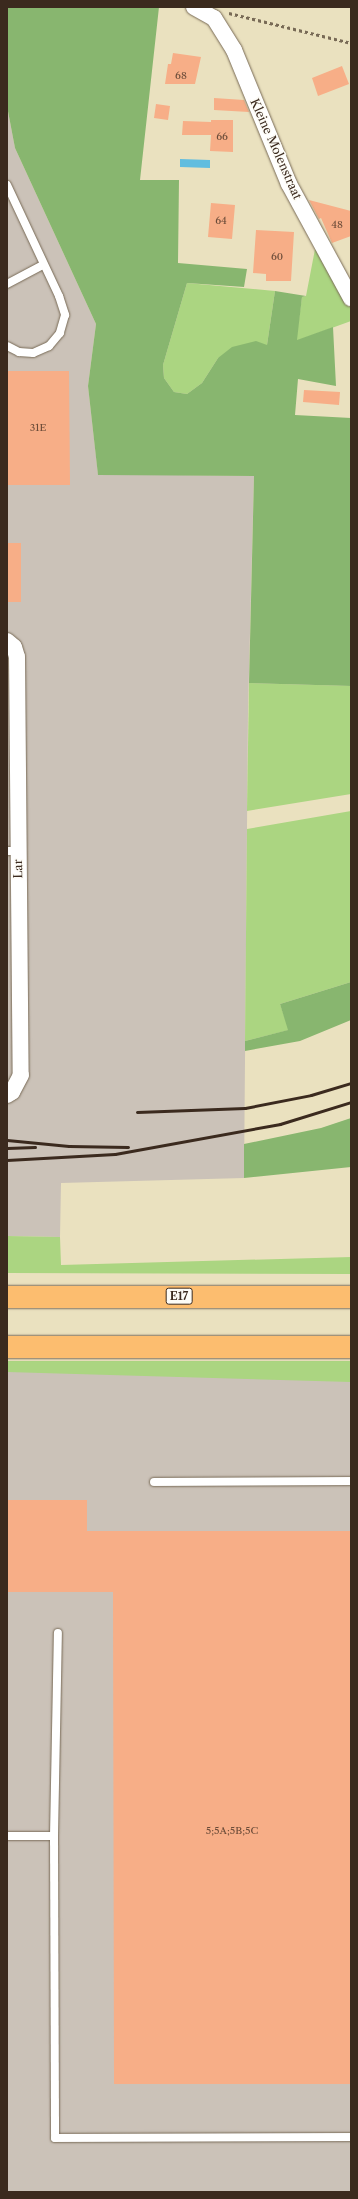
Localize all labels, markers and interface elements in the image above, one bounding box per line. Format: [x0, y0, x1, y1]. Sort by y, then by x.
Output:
house number: 68 [175, 70, 187, 82]
street label: Kleine Molenstraat [247, 96, 305, 202]
house number: 66 [216, 131, 228, 143]
house number: 64 [215, 215, 227, 227]
house number: 48 [331, 219, 343, 231]
house number: 60 [271, 251, 283, 263]
house number: 31E [30, 422, 46, 434]
street label: Lar [11, 859, 25, 879]
road number: E17 [165, 1287, 193, 1305]
house number: 5;5A;5B;5C [206, 1825, 258, 1837]

